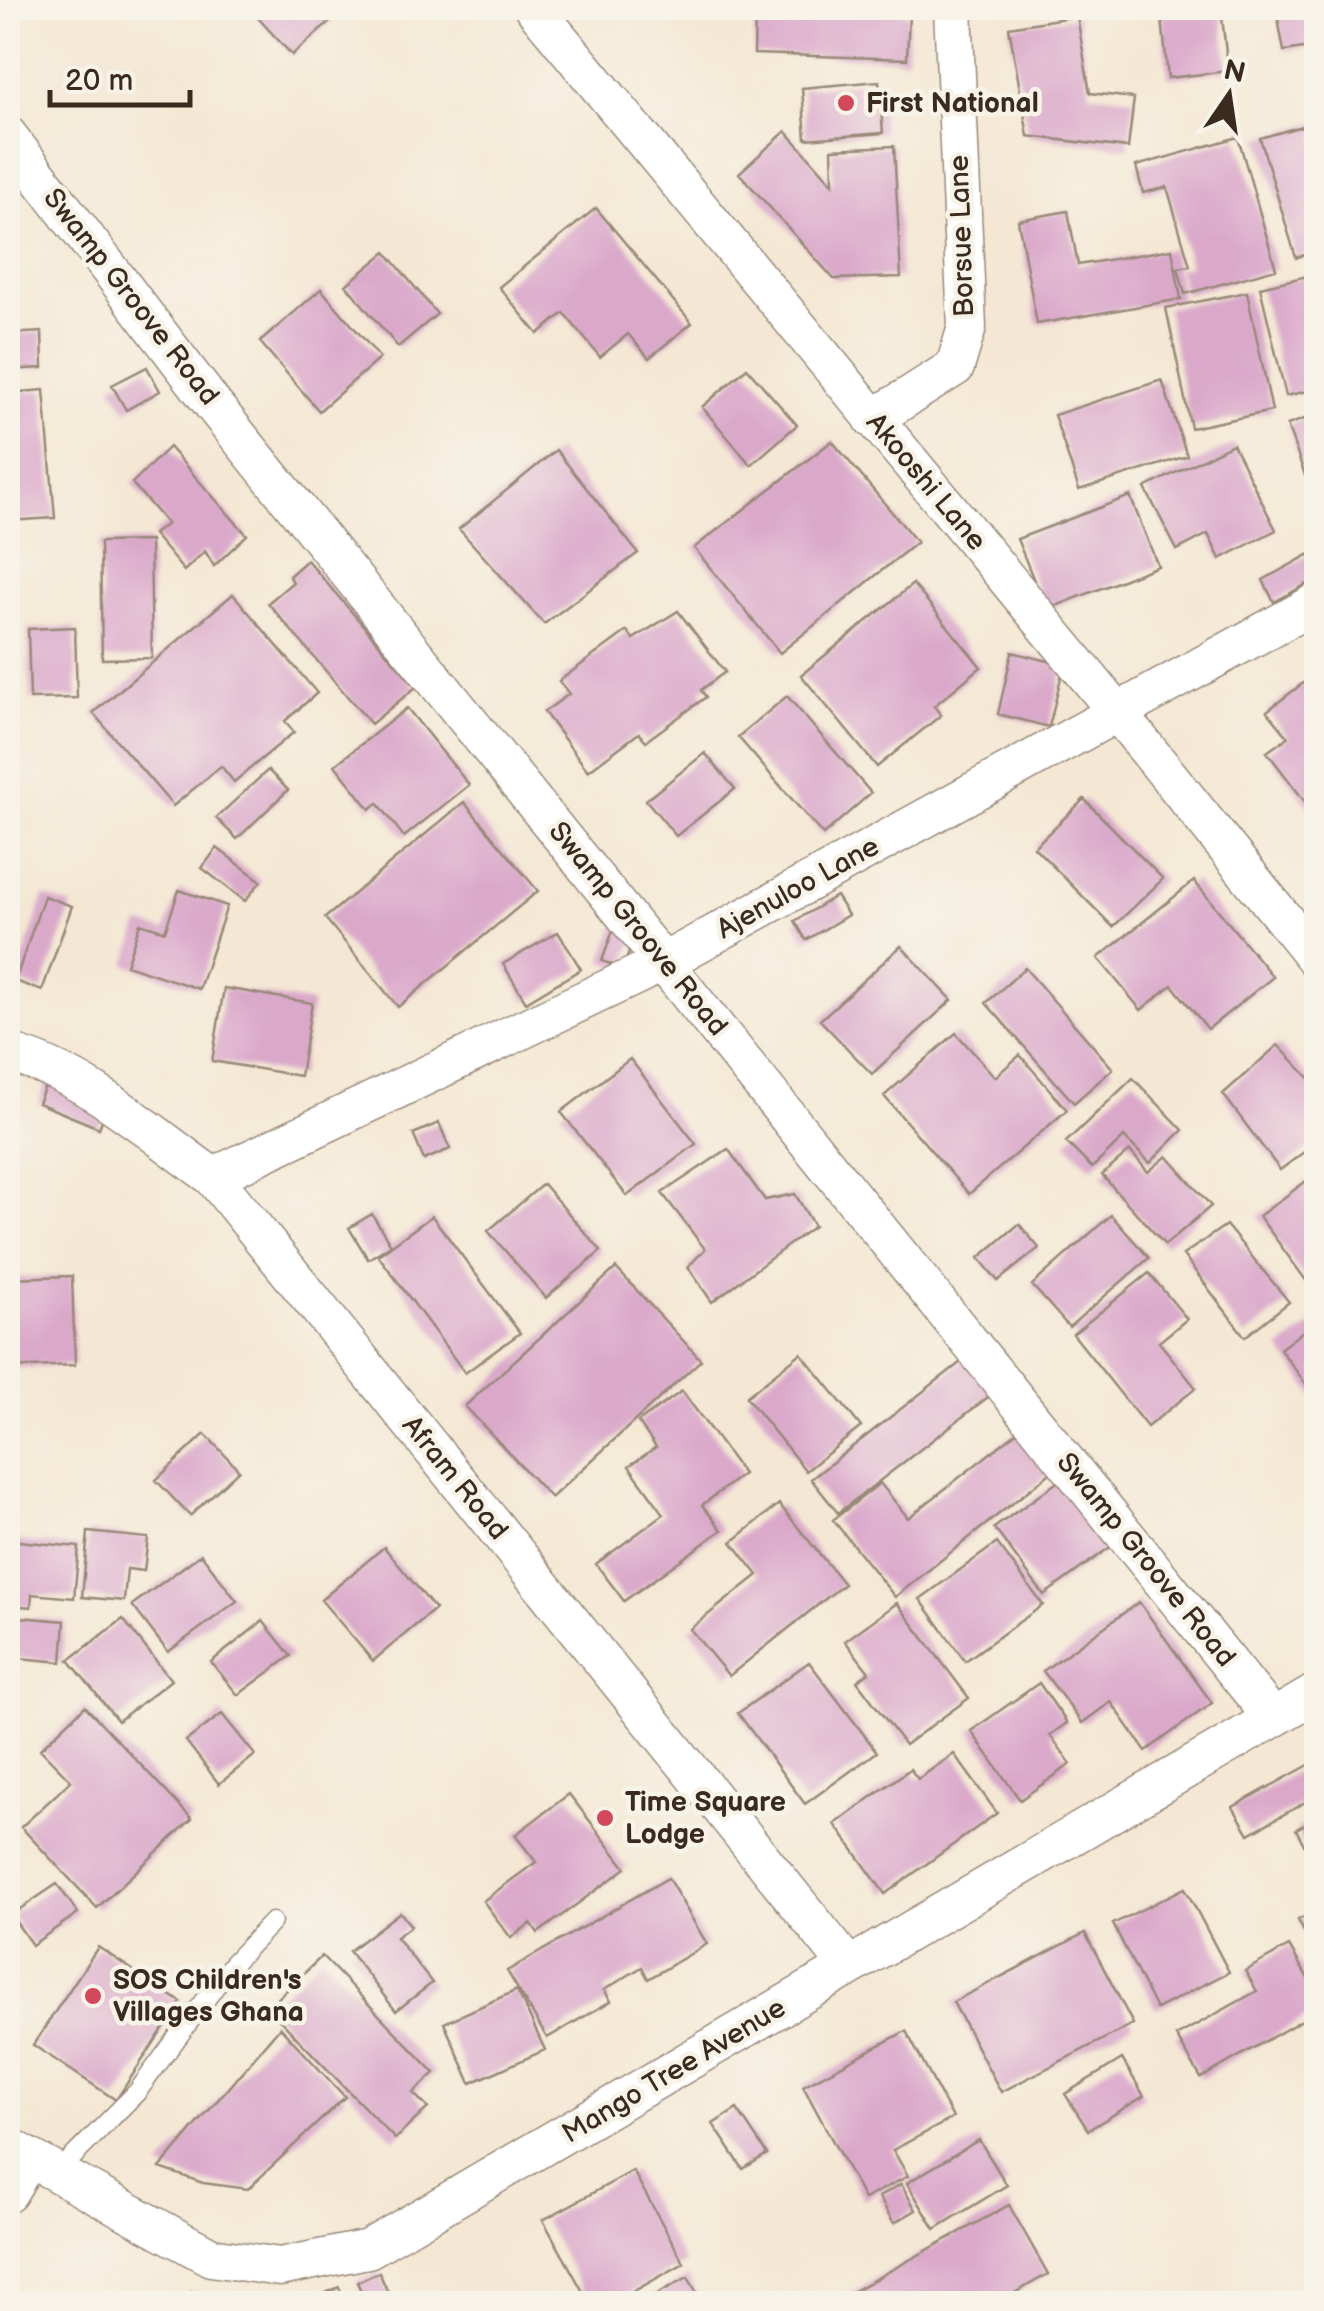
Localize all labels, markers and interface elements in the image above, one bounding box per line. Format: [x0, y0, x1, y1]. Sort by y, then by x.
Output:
scale bar [50, 45, 190, 107]
north arrow [1179, 45, 1279, 145]
text: N [1220, 54, 1248, 91]
text: 20 m [65, 63, 133, 99]
place label: First National [866, 87, 1039, 120]
marker: First National [835, 92, 857, 114]
street label: Borsue Lane [943, 154, 981, 318]
street label: Swamp Groove Road [36, 182, 226, 412]
street label: Akooshi Lane [859, 407, 993, 557]
street label: Swamp Groove Road [542, 815, 734, 1043]
street label: Ajenuloo Lane [711, 830, 885, 946]
street label: Afram Road [395, 1409, 515, 1547]
street label: Swamp Groove Road [1050, 1446, 1242, 1674]
place label: Time Square Lodge [625, 1786, 786, 1851]
marker: Time Square Lodge [594, 1807, 616, 1829]
place label: SOS Children's Villages Ghana [113, 1964, 304, 2029]
marker: SOS Children's Villages Ghana [82, 1985, 104, 2007]
street label: Mango Tree Avenue [556, 1991, 792, 2151]

